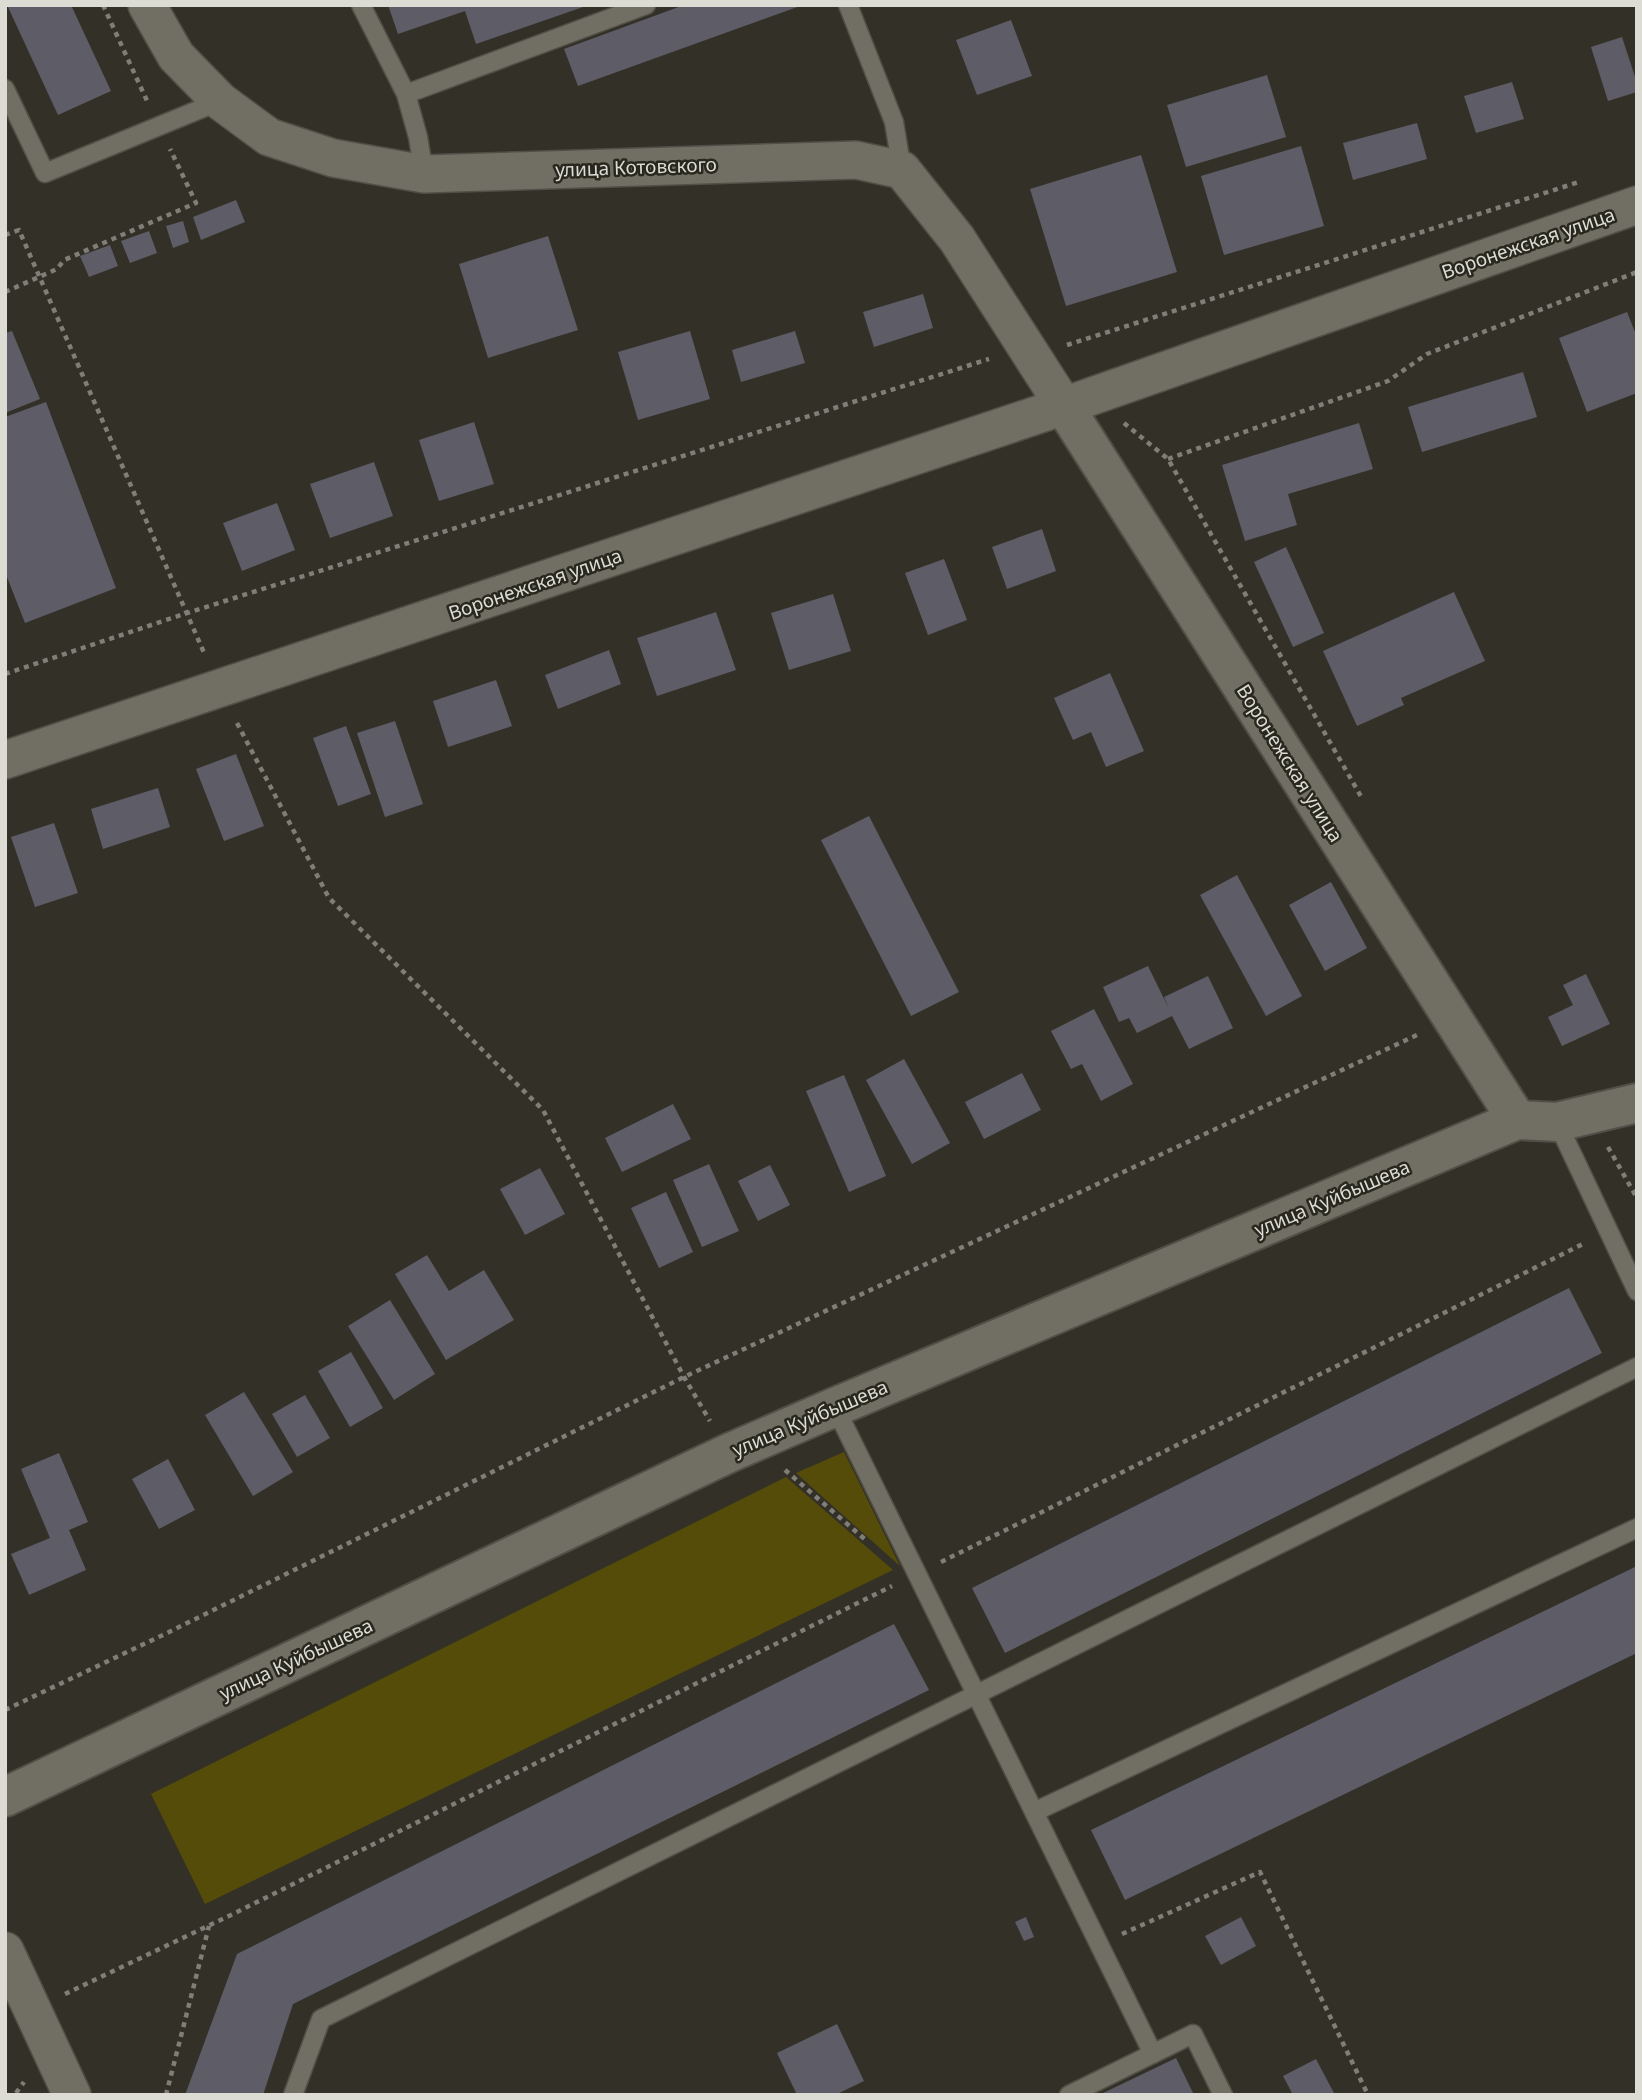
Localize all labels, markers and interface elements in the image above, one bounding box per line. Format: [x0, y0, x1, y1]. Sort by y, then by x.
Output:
street label: улица Котовского [555, 151, 717, 183]
street label: Воронежская улица [1438, 201, 1618, 285]
street label: Воронежская улица [445, 542, 625, 626]
street label: Воронежская улица [1231, 679, 1349, 847]
street label: улица Куйбышева [1250, 1154, 1414, 1242]
street label: улица Куйбышева [728, 1374, 892, 1462]
street label: улица Куйбышева [215, 1612, 377, 1706]

